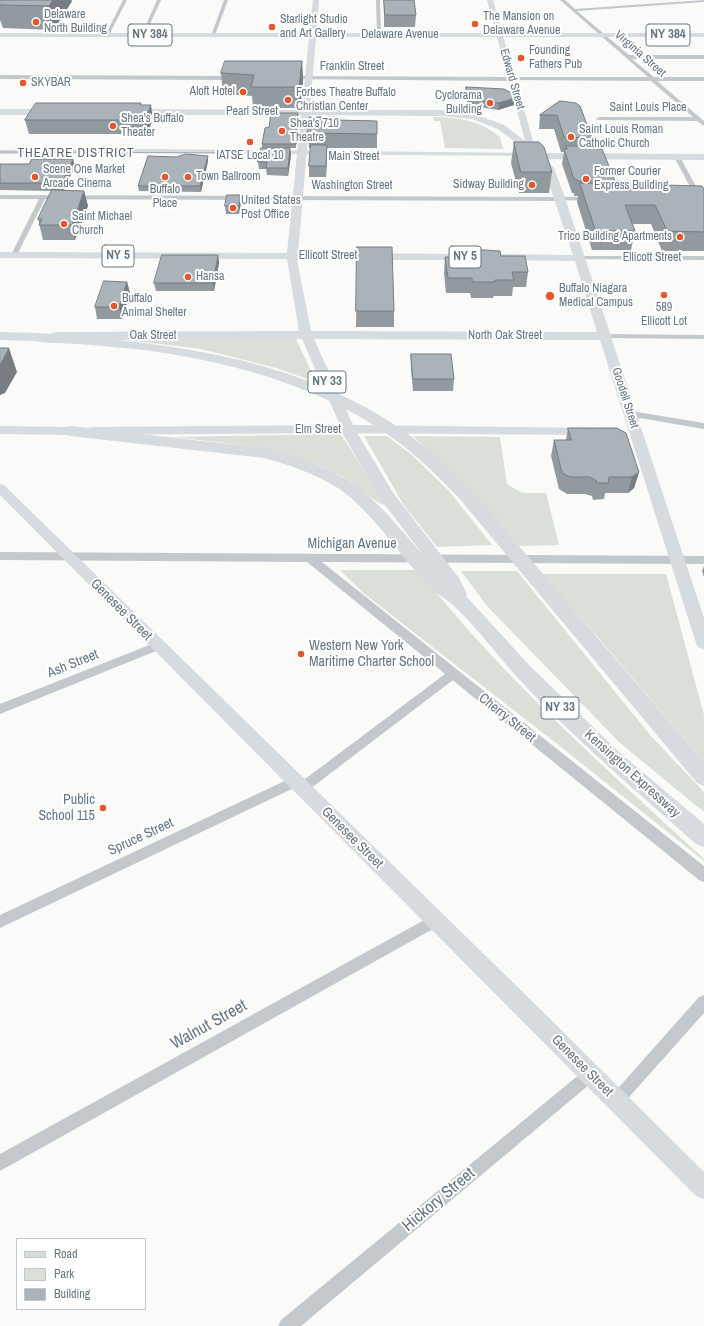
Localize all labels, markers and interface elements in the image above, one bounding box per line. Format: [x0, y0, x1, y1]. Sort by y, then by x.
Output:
place label: Delaware North Building [44, 8, 107, 36]
place label: The Mansion on Delaware Avenue [483, 10, 560, 38]
place label: Starlight Studio and Art Gallery [280, 13, 348, 41]
marker: Delaware North Building [31, 17, 41, 27]
marker: The Mansion on Delaware Avenue [470, 19, 480, 29]
marker: Starlight Studio and Art Gallery [267, 22, 277, 32]
road number: NY 384 [128, 24, 172, 46]
road number: NY 384 [646, 24, 690, 46]
street label: Delaware Avenue [361, 28, 439, 42]
street label: Virginia Street [611, 28, 669, 80]
place label: Founding Fathers Pub [529, 44, 582, 72]
street label: Edward Street [496, 47, 528, 111]
marker: Founding Fathers Pub [516, 53, 526, 63]
street label: Franklin Street [320, 60, 384, 74]
place label: SKYBAR [31, 76, 71, 90]
marker: SKYBAR [18, 78, 28, 88]
place label: Aloft Hotel [190, 85, 235, 99]
place label: Forbes Theatre Buffalo Christian Center [296, 86, 396, 114]
marker: Aloft Hotel [238, 87, 248, 97]
place label: Cyclorama Building [435, 89, 482, 117]
marker: Forbes Theatre Buffalo Christian Center [283, 95, 293, 105]
marker: Cyclorama Building [485, 98, 495, 108]
street label: Saint Louis Place [609, 101, 687, 115]
street label: Pearl Street [226, 105, 278, 119]
place label: Shea's Buffalo Theater [121, 112, 184, 140]
place label: Shea's 710 Theatre [290, 117, 339, 145]
marker: Shea's Buffalo Theater [108, 121, 118, 131]
place label: Saint Louis Roman Catholic Church [579, 123, 663, 151]
marker: Shea's 710 Theatre [277, 126, 287, 136]
marker: Saint Louis Roman Catholic Church [566, 132, 576, 142]
marker: IATSE Local 10 [245, 137, 255, 147]
district label: THEATRE DISTRICT [17, 146, 135, 162]
place label: IATSE Local 10 [216, 149, 284, 163]
street label: Main Street [329, 150, 379, 164]
place label: Scene One Market Arcade Cinema [43, 163, 125, 191]
place label: Former Courier Express Building [594, 165, 668, 193]
place label: Town Ballroom [196, 170, 261, 184]
marker: Scene One Market Arcade Cinema [30, 172, 40, 182]
marker: Buffalo Place [160, 172, 170, 182]
marker: Town Ballroom [183, 172, 193, 182]
marker: Former Courier Express Building [581, 174, 591, 184]
place label: Sidway Building [453, 178, 524, 192]
street label: Washington Street [311, 179, 393, 193]
marker: Sidway Building [527, 180, 537, 190]
place label: Buffalo Place [150, 183, 180, 211]
place label: United States Post Office [241, 194, 301, 222]
marker: United States Post Office [228, 203, 238, 213]
place label: Saint Michael Church [72, 210, 132, 238]
marker: Saint Michael Church [59, 219, 69, 229]
place label: Trico Building Apartments [558, 230, 672, 244]
marker: Trico Building Apartments [675, 232, 685, 242]
road number: NY 5 [102, 245, 134, 267]
road number: NY 5 [449, 246, 481, 268]
street label: Ellicott Street [299, 249, 357, 263]
street label: Ellicott Street [623, 251, 681, 265]
place label: Hansa [196, 270, 224, 284]
marker: Hansa [183, 272, 193, 282]
place label: Buffalo Niagara Medical Campus [559, 282, 633, 310]
marker: Buffalo Niagara Medical Campus [544, 290, 556, 302]
marker: 589 Ellicott Lot [659, 290, 669, 300]
place label: Buffalo Animal Shelter [122, 292, 187, 320]
marker: Buffalo Animal Shelter [109, 301, 119, 311]
place label: 589 Ellicott Lot [641, 301, 687, 329]
street label: Oak Street [129, 329, 177, 343]
street label: North Oak Street [468, 329, 542, 343]
street label: Goodell Street [608, 366, 642, 430]
road number: NY 33 [308, 371, 346, 393]
street label: Elm Street [295, 423, 341, 437]
street label: Michigan Avenue [307, 536, 397, 552]
street label: Genesee Street [87, 576, 155, 644]
place label: Western New York Maritime Charter School [309, 638, 434, 670]
street label: Ash Street [45, 646, 101, 682]
marker: Western New York Maritime Charter School [296, 649, 306, 659]
street label: Cherry Street [475, 690, 539, 746]
road number: NY 33 [541, 697, 579, 719]
street label: Kensington Expressway [581, 727, 683, 821]
place label: Public School 115 [38, 792, 95, 824]
marker: Public School 115 [98, 803, 108, 813]
street label: Genesee Street [318, 804, 386, 872]
street label: Spruce Street [106, 815, 176, 859]
street label: Walnut Street [167, 996, 251, 1054]
street label: Genesee Street [548, 1032, 616, 1100]
street label: Hickory Street [399, 1164, 479, 1236]
legend [16, 1238, 146, 1310]
text: Road [54, 1246, 78, 1262]
text: Park [54, 1266, 74, 1282]
text: Building [54, 1286, 90, 1302]

